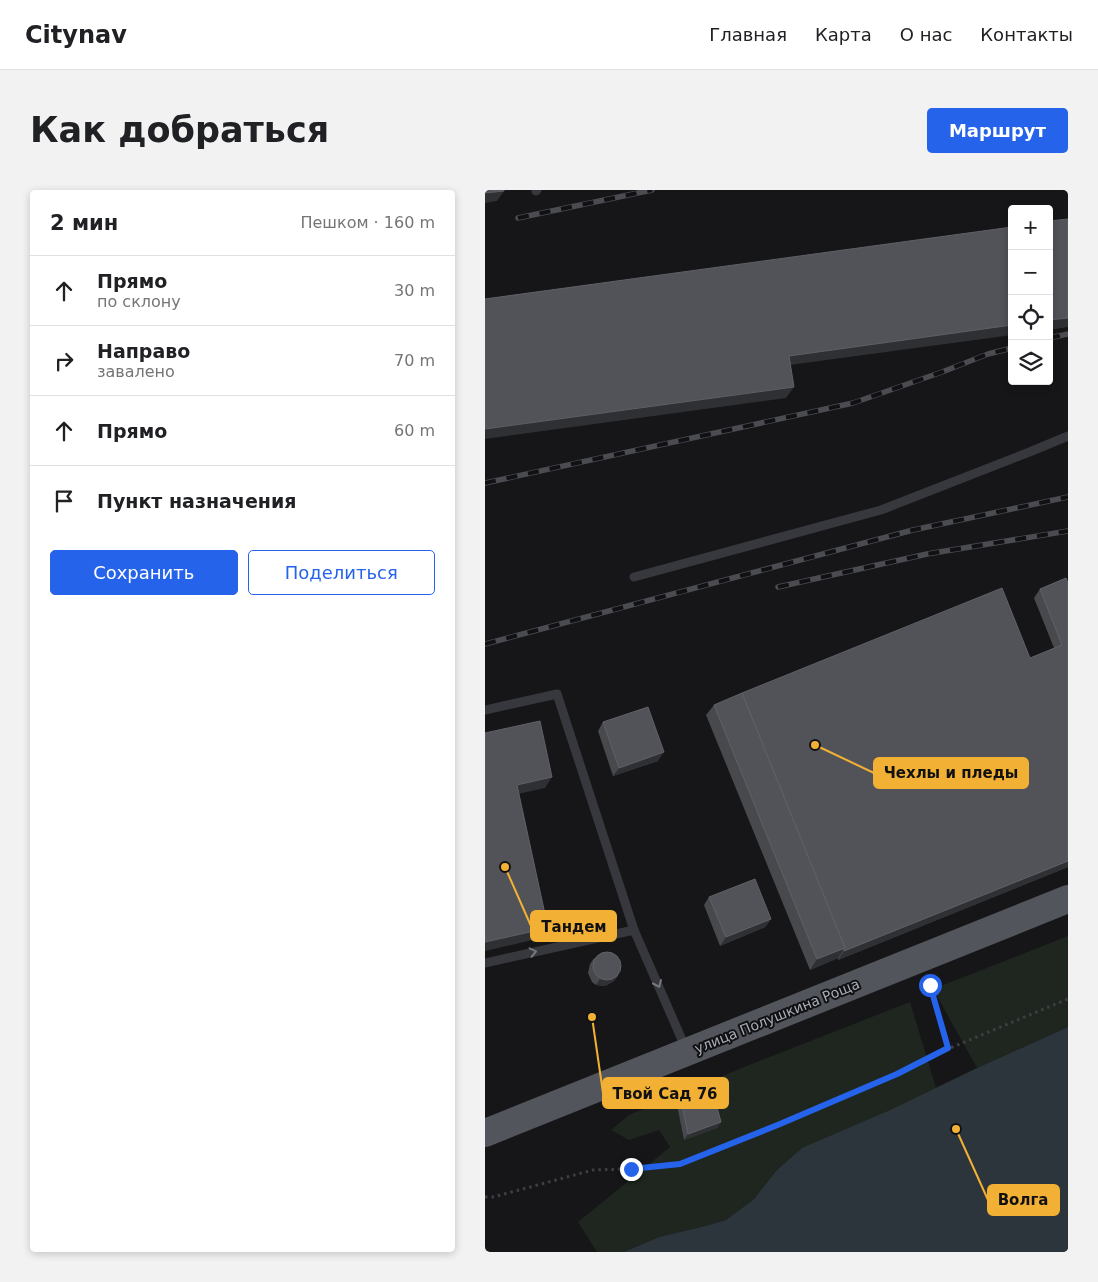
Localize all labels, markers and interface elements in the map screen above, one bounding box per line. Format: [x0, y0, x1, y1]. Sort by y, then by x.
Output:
text: Citynav [25, 21, 127, 49]
text: Главная [709, 24, 787, 45]
text: Карта [815, 24, 872, 45]
text: О нас [900, 24, 952, 45]
text: Контакты [980, 24, 1073, 45]
button: Маршрут [927, 108, 1068, 153]
text: Как добраться [30, 110, 329, 150]
map controls [1008, 205, 1053, 385]
button: + [1008, 205, 1053, 250]
text: 2 мин [50, 211, 118, 235]
text: Пешком · 160 m [300, 213, 435, 232]
button: − [1008, 250, 1053, 295]
text: Прямо [97, 270, 167, 292]
icon: ahead [50, 277, 78, 305]
text: 30 m [394, 281, 435, 300]
text: по склону [97, 292, 181, 311]
button: locate [1008, 295, 1053, 340]
text: Направо [97, 340, 190, 362]
button: layers [1008, 340, 1053, 385]
icon: right [50, 347, 78, 375]
text: 70 m [394, 351, 435, 370]
text: завалено [97, 362, 175, 381]
icon: ahead [50, 417, 78, 445]
text: Прямо [97, 420, 167, 442]
text: 60 m [394, 421, 435, 440]
icon: arrive [50, 487, 78, 515]
text: Пункт назначения [97, 490, 296, 512]
button: Сохранить [50, 550, 238, 595]
button: Поделиться [248, 550, 435, 595]
callout: Чехлы и пледы [874, 758, 1028, 788]
text: Чехлы и пледы [884, 764, 1018, 782]
callout: Тандем [531, 911, 616, 941]
text: Тандем [541, 918, 607, 936]
one-way arrow [528, 947, 537, 958]
route start [919, 974, 942, 997]
street label: улица Полушкина Роща [692, 976, 862, 1056]
one-way arrow [651, 979, 662, 988]
callout: Твой Сад 76 [603, 1078, 728, 1108]
text: Твой Сад 76 [612, 1085, 718, 1103]
route end [620, 1158, 643, 1181]
callout: Волга [988, 1185, 1059, 1215]
text: Волга [998, 1191, 1048, 1209]

